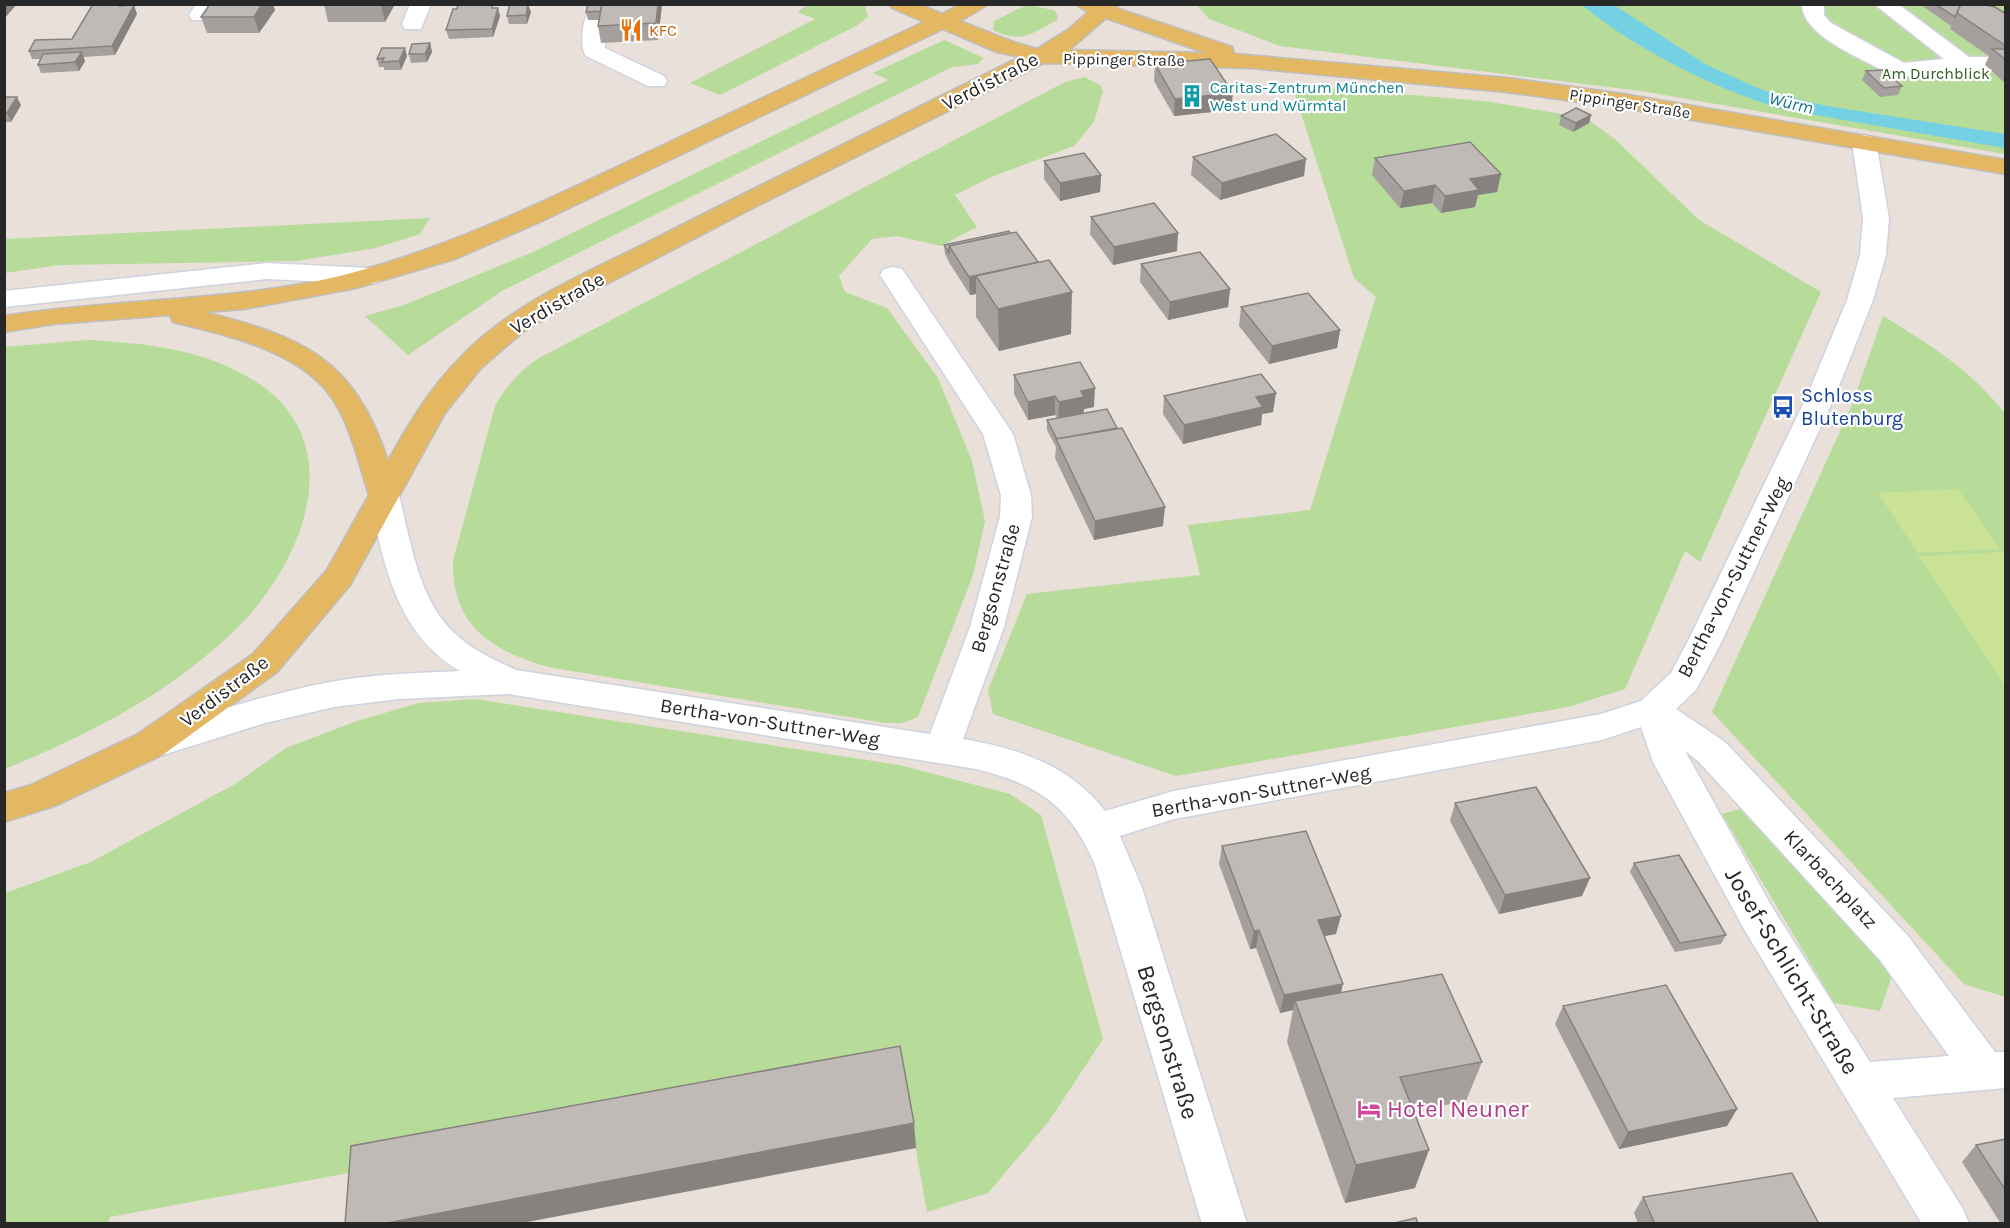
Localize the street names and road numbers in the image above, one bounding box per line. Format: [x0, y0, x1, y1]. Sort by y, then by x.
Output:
street label: Verdistraße [938, 47, 1042, 115]
street label: Pippinger Straße [1063, 49, 1185, 70]
street label: Pippinger Straße [1568, 85, 1692, 122]
street label: Verdistraße [506, 267, 608, 340]
street label: Bertha-von-Suttner-Weg [1673, 473, 1794, 681]
street label: Bergsonstraße [966, 521, 1025, 655]
street label: Verdistraße [176, 651, 273, 732]
street label: Bertha-von-Suttner-Weg [658, 694, 881, 751]
street label: Bertha-von-Suttner-Weg [1150, 761, 1372, 822]
street label: Klarbachplatz [1779, 825, 1882, 933]
street label: Josef-Schlicht-Straße [1719, 863, 1865, 1079]
street label: Bergsonstraße [1131, 961, 1205, 1123]

